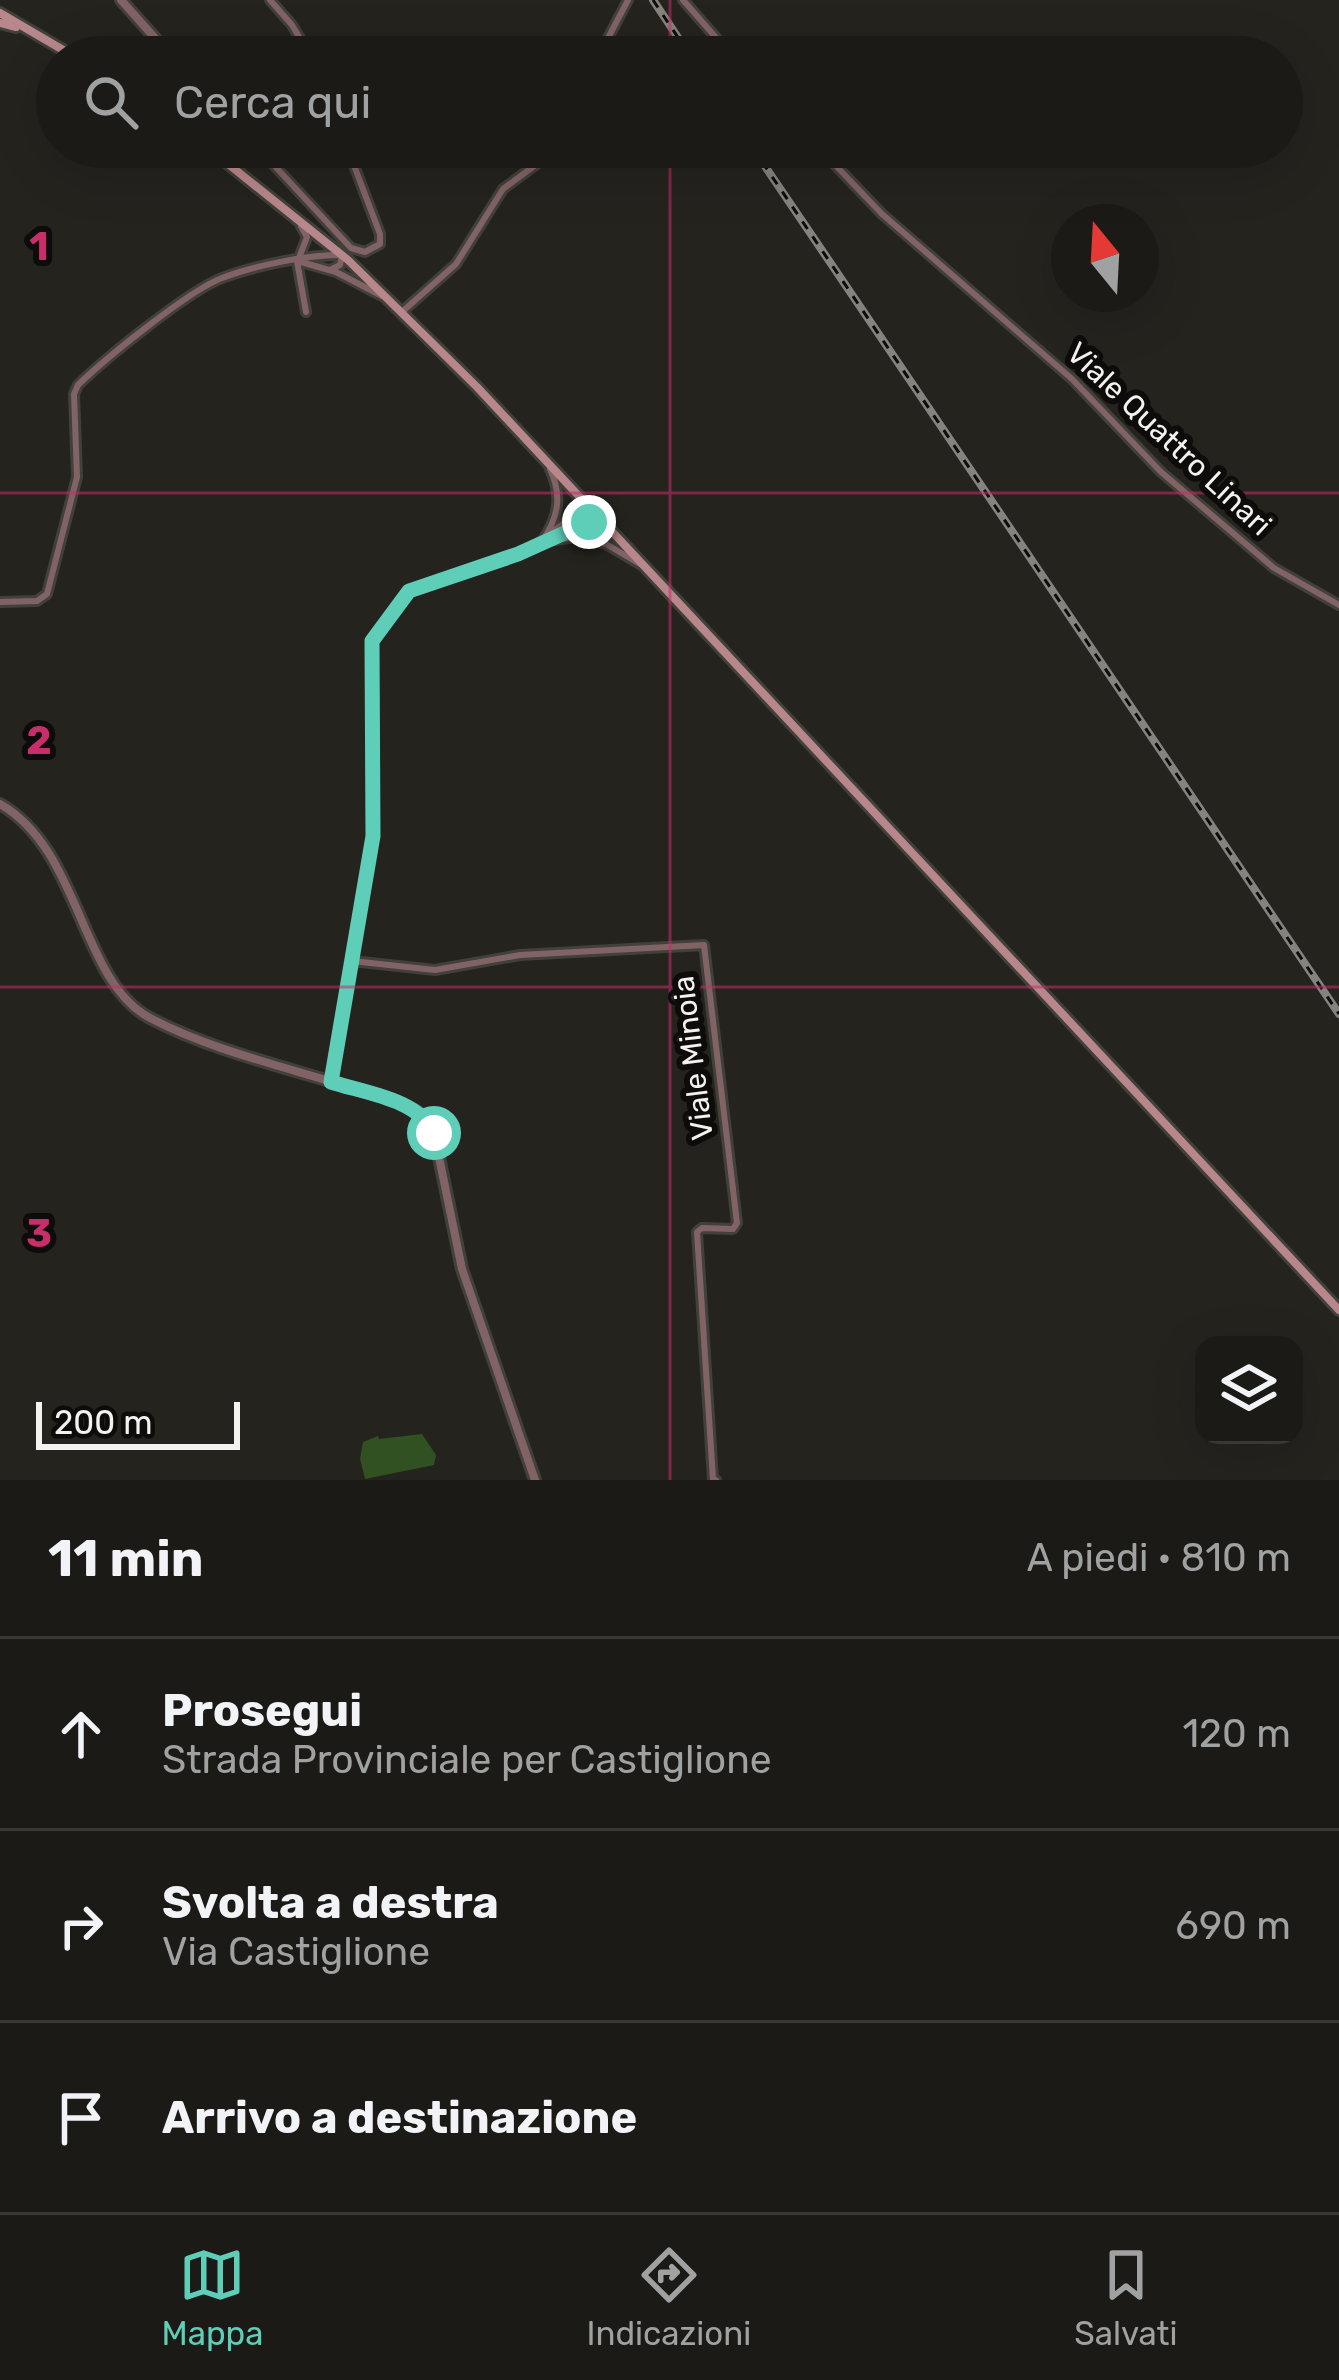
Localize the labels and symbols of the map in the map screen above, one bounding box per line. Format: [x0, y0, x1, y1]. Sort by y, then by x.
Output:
north arrow [1051, 204, 1159, 312]
text: 1 [29, 224, 49, 270]
street label: Viale Quattro Linari [1059, 335, 1279, 543]
route end [562, 495, 616, 549]
text: 2 [26, 718, 52, 764]
street label: Viale Minoia [665, 974, 721, 1142]
route start [407, 1106, 461, 1160]
text: 3 [26, 1211, 52, 1257]
scale bar [36, 1396, 240, 1449]

